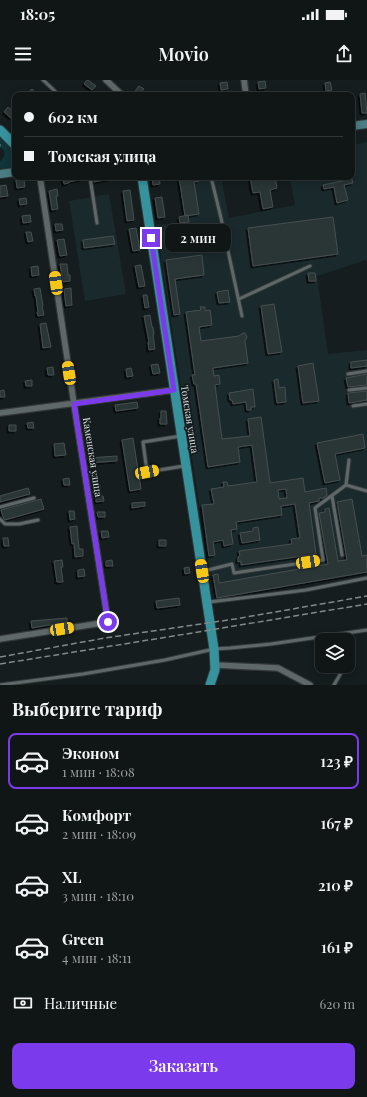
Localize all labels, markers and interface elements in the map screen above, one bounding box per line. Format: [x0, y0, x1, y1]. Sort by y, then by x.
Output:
text: 18:05 [20, 4, 55, 24]
text: Movio [158, 42, 209, 66]
icon: menu [12, 43, 34, 65]
icon: share [333, 43, 355, 65]
text: 602 км [48, 107, 98, 127]
text: Томская улица [48, 146, 156, 166]
callout: 2 мин [165, 224, 231, 252]
route end [142, 229, 160, 247]
text: 2 мин [180, 229, 216, 246]
car [48, 270, 64, 296]
car [61, 360, 77, 386]
street label: Томская улица [178, 384, 202, 454]
street label: Каменская улица [80, 416, 106, 498]
car [134, 464, 160, 480]
car [295, 554, 321, 570]
car [194, 558, 210, 584]
route start [99, 613, 117, 631]
car [49, 621, 75, 637]
map controls [315, 633, 355, 673]
button: layers [315, 633, 355, 673]
text: Выберите тариф [12, 697, 162, 721]
icon: car [14, 743, 50, 779]
text: Эконом [62, 743, 119, 763]
text: 123 ₽ [320, 751, 353, 771]
text: 1 мин · 18:08 [62, 763, 135, 780]
icon: car [14, 805, 50, 841]
text: Комфорт [62, 805, 131, 825]
text: 167 ₽ [320, 813, 353, 833]
text: 2 мин · 18:09 [62, 825, 136, 842]
icon: car [14, 867, 50, 903]
text: XL [62, 867, 82, 887]
text: 210 ₽ [318, 875, 353, 895]
text: 3 мин · 18:10 [62, 887, 134, 904]
icon: car [14, 929, 50, 965]
text: Green [62, 929, 104, 949]
text: 161 ₽ [321, 937, 353, 957]
text: 4 мин · 18:11 [62, 949, 132, 966]
icon: cash [12, 992, 34, 1014]
text: Наличные [44, 993, 117, 1013]
text: 620 m [319, 995, 355, 1012]
button: Заказать [12, 1043, 355, 1089]

